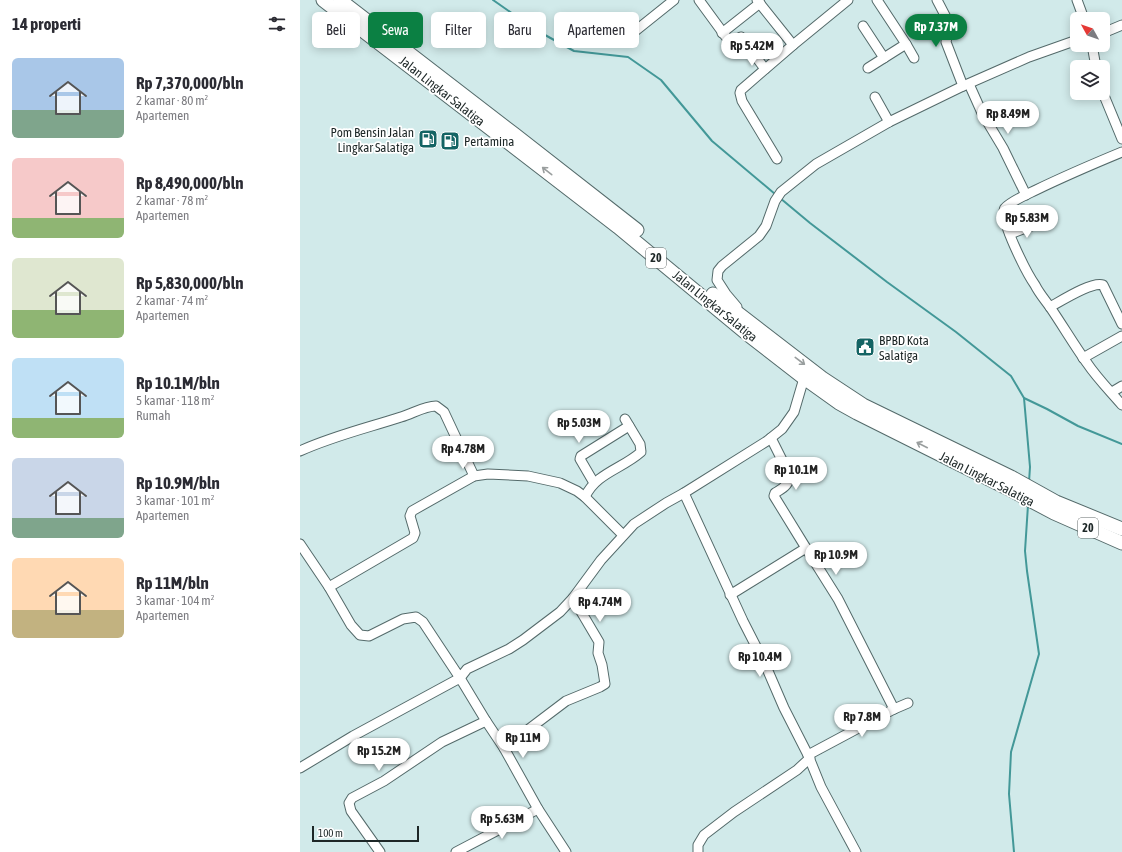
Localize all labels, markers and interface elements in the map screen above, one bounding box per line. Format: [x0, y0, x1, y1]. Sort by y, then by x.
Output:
chip: Beli [312, 12, 360, 48]
chip: Sewa [368, 12, 423, 48]
chip: Filter [431, 12, 486, 48]
chip: Baru [494, 12, 546, 48]
chip: Apartemen [554, 12, 639, 48]
north arrow [1070, 12, 1110, 52]
map controls [1070, 12, 1110, 100]
icon: filters [266, 13, 288, 35]
text: 14 properti [12, 14, 81, 34]
pin: Rp 7.37M [895, 14, 977, 48]
text: Rp 7.37M [914, 19, 958, 34]
pin: Rp 5.42M [711, 33, 793, 67]
text: Rp 5.42M [730, 38, 774, 53]
street label: Jalan Lingkar Salatiga [396, 53, 488, 129]
button: layers [1070, 60, 1110, 100]
text: Rp 7,370,000/bln [136, 73, 243, 93]
icon: home [44, 74, 92, 122]
text: 2 kamar · 80 m² [136, 93, 208, 108]
pin: Rp 8.49M [967, 101, 1049, 135]
text: Rp 8.49M [986, 106, 1030, 121]
text: Apartemen [136, 108, 189, 123]
place label: Pom Bensin Jalan Lingkar Salatiga [330, 125, 414, 155]
fuel station icon: Pom Bensin Jalan Lingkar Salatiga [417, 128, 439, 150]
fuel station icon: Pertamina [439, 130, 461, 152]
place label: Pertamina [464, 134, 514, 149]
one-way arrow [541, 167, 552, 176]
text: Rp 8,490,000/bln [136, 173, 243, 193]
icon: home [44, 174, 92, 222]
text: 2 kamar · 78 m² [136, 193, 208, 208]
pin: Rp 5.83M [986, 205, 1068, 239]
text: Apartemen [136, 208, 189, 223]
text: Rp 5.83M [1005, 210, 1049, 225]
road number: 20 [646, 248, 666, 268]
street label: Jalan Lingkar Salatiga [670, 267, 760, 345]
text: Rp 5,830,000/bln [136, 273, 243, 293]
icon: home [44, 274, 92, 322]
text: 2 kamar · 74 m² [136, 293, 208, 308]
text: Apartemen [136, 308, 189, 323]
place label: BPBD Kota Salatiga [879, 333, 929, 363]
public building icon: BPBD Kota Salatiga [854, 336, 876, 358]
one-way arrow [795, 357, 806, 366]
text: Rp 10.1M/bln [136, 373, 220, 393]
icon: home [44, 374, 92, 422]
text: 5 kamar · 118 m² [136, 393, 214, 408]
text: Rumah [136, 408, 171, 423]
pin: Rp 5.03M [538, 410, 620, 444]
text: Rp 5.03M [557, 415, 601, 430]
pin: Rp 4.78M [422, 436, 504, 470]
text: Rp 4.78M [441, 441, 485, 456]
one-way arrow [916, 441, 928, 449]
street label: Jalan Lingkar Salatiga [937, 449, 1037, 509]
pin: Rp 10.1M [755, 457, 837, 491]
text: Rp 10.1M [774, 462, 818, 477]
text: Rp 10.9M/bln [136, 473, 220, 493]
icon: home [44, 474, 92, 522]
text: 3 kamar · 101 m² [136, 493, 214, 508]
text: Apartemen [136, 508, 189, 523]
road number: 20 [1078, 518, 1098, 538]
pin: Rp 10.9M [795, 542, 877, 576]
text: Rp 10.9M [814, 547, 858, 562]
text: Rp 11M/bln [136, 573, 209, 593]
icon: home [44, 574, 92, 622]
pin: Rp 4.74M [559, 589, 641, 623]
text: 3 kamar · 104 m² [136, 593, 214, 608]
text: Rp 4.74M [578, 594, 622, 609]
text: Apartemen [136, 608, 189, 623]
pin: Rp 10.4M [719, 644, 801, 678]
text: Rp 10.4M [738, 649, 782, 664]
pin: Rp 7.8M [825, 704, 899, 738]
text: Rp 7.8M [843, 709, 881, 724]
pin: Rp 11M [490, 725, 556, 759]
text: Rp 11M [505, 730, 541, 745]
pin: Rp 15.2M [338, 738, 420, 772]
text: Rp 15.2M [357, 743, 401, 758]
pin: Rp 5.63M [461, 806, 543, 840]
text: Rp 5.63M [480, 811, 524, 826]
scale bar [312, 824, 419, 843]
text: 100 m [318, 827, 343, 839]

